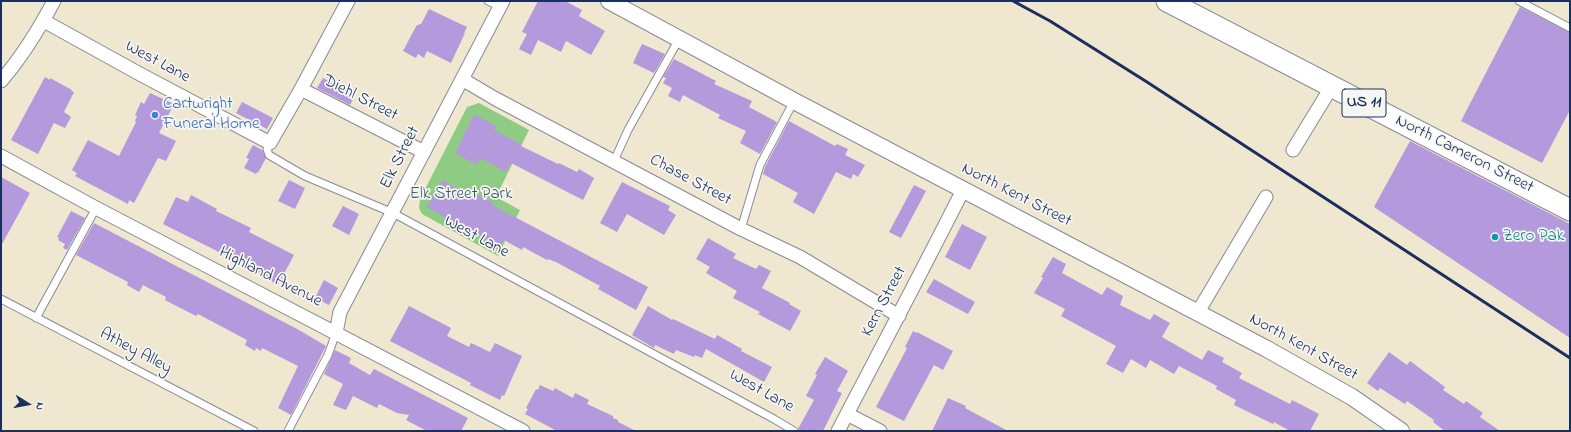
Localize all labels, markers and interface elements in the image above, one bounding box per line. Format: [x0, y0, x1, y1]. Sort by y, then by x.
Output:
street label: West Lane [121, 37, 193, 89]
street label: Diehl Street [319, 71, 401, 127]
road number: US 11 [1342, 89, 1386, 117]
place label: Cartwright Funeral Home [163, 95, 260, 135]
marker: Cartwright Funeral Home [150, 110, 160, 120]
street label: North Cameron Street [1391, 111, 1537, 199]
street label: Elk Street [377, 123, 425, 193]
street label: Chase Street [646, 151, 734, 211]
street label: North Kent Street [958, 160, 1074, 232]
park label: Elk Street Park [410, 185, 512, 205]
street label: West Lane [440, 212, 512, 264]
place label: Zero Pak [1503, 227, 1564, 247]
marker: Zero Pak [1490, 232, 1500, 242]
street label: Highland Avenue [215, 243, 325, 313]
street label: Kern Street [858, 263, 912, 341]
street label: North Kent Street [1245, 310, 1361, 386]
street label: Athey Alley [95, 324, 175, 380]
street label: West Lane [725, 366, 797, 418]
north arrow [8, 384, 48, 424]
text: N [31, 401, 48, 411]

